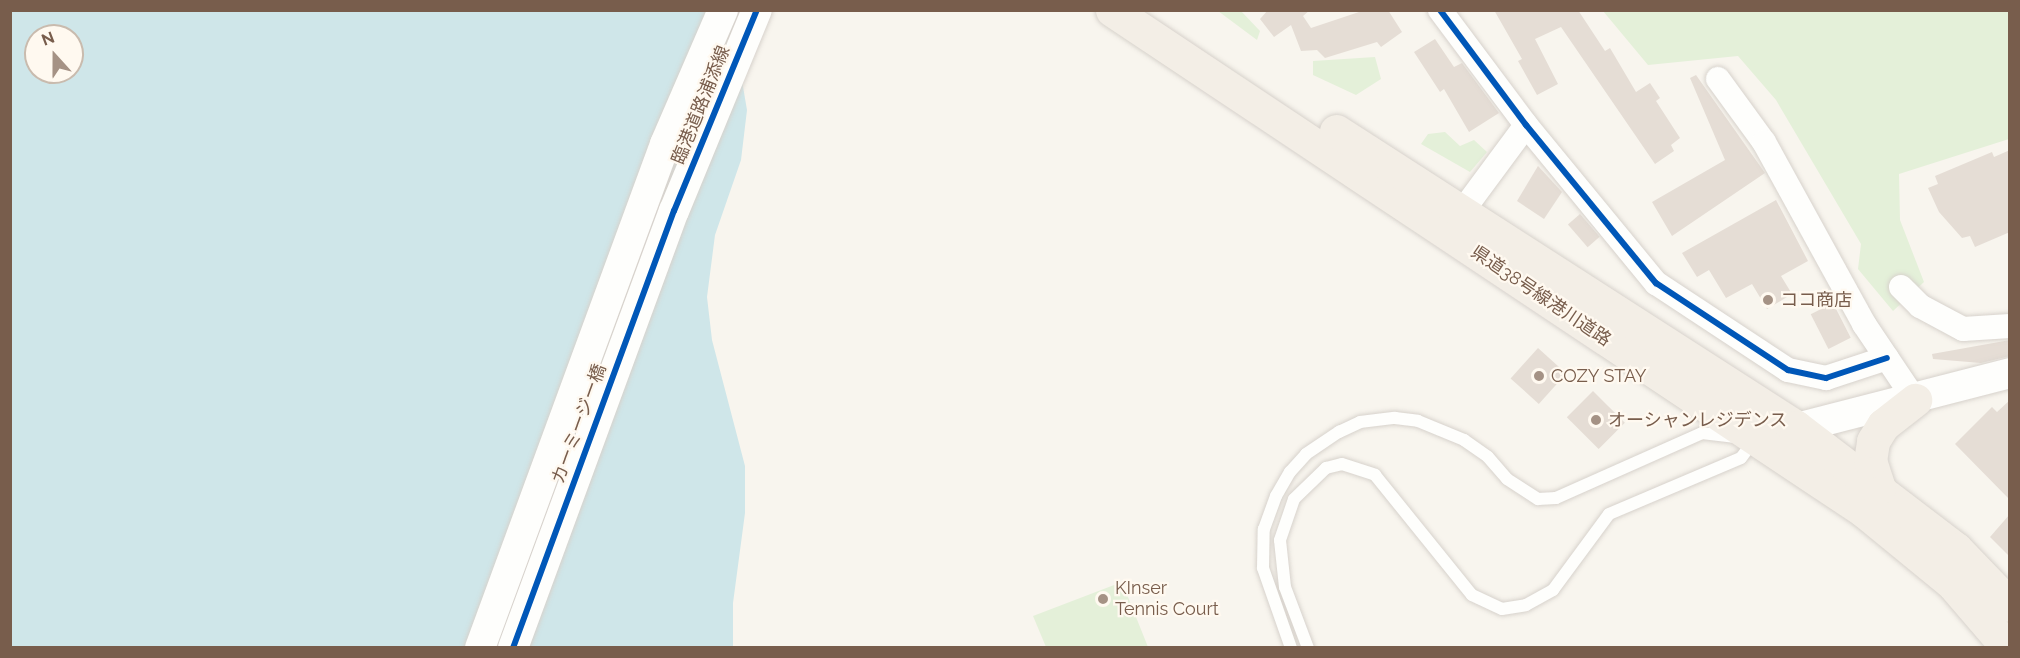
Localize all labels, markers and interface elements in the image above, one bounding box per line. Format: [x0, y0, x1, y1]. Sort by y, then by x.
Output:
north arrow [24, 24, 84, 84]
text: N [39, 28, 57, 50]
street label: 臨港道路浦添線 [667, 43, 735, 167]
street label: 県道38号線港川道路 [1467, 241, 1615, 351]
place label: ココ商店 [1780, 289, 1852, 311]
marker: ココ商店 [1761, 293, 1775, 307]
street label: カーミージー橋 [547, 361, 611, 487]
place label: COZY STAY [1551, 365, 1647, 387]
marker: COZY STAY [1532, 369, 1546, 383]
place label: オーシャンレジデンス [1608, 409, 1788, 431]
marker: オーシャンレジデンス [1589, 413, 1603, 427]
place label: KInser Tennis Court [1115, 578, 1219, 620]
marker: KInser Tennis Court [1096, 592, 1110, 606]

